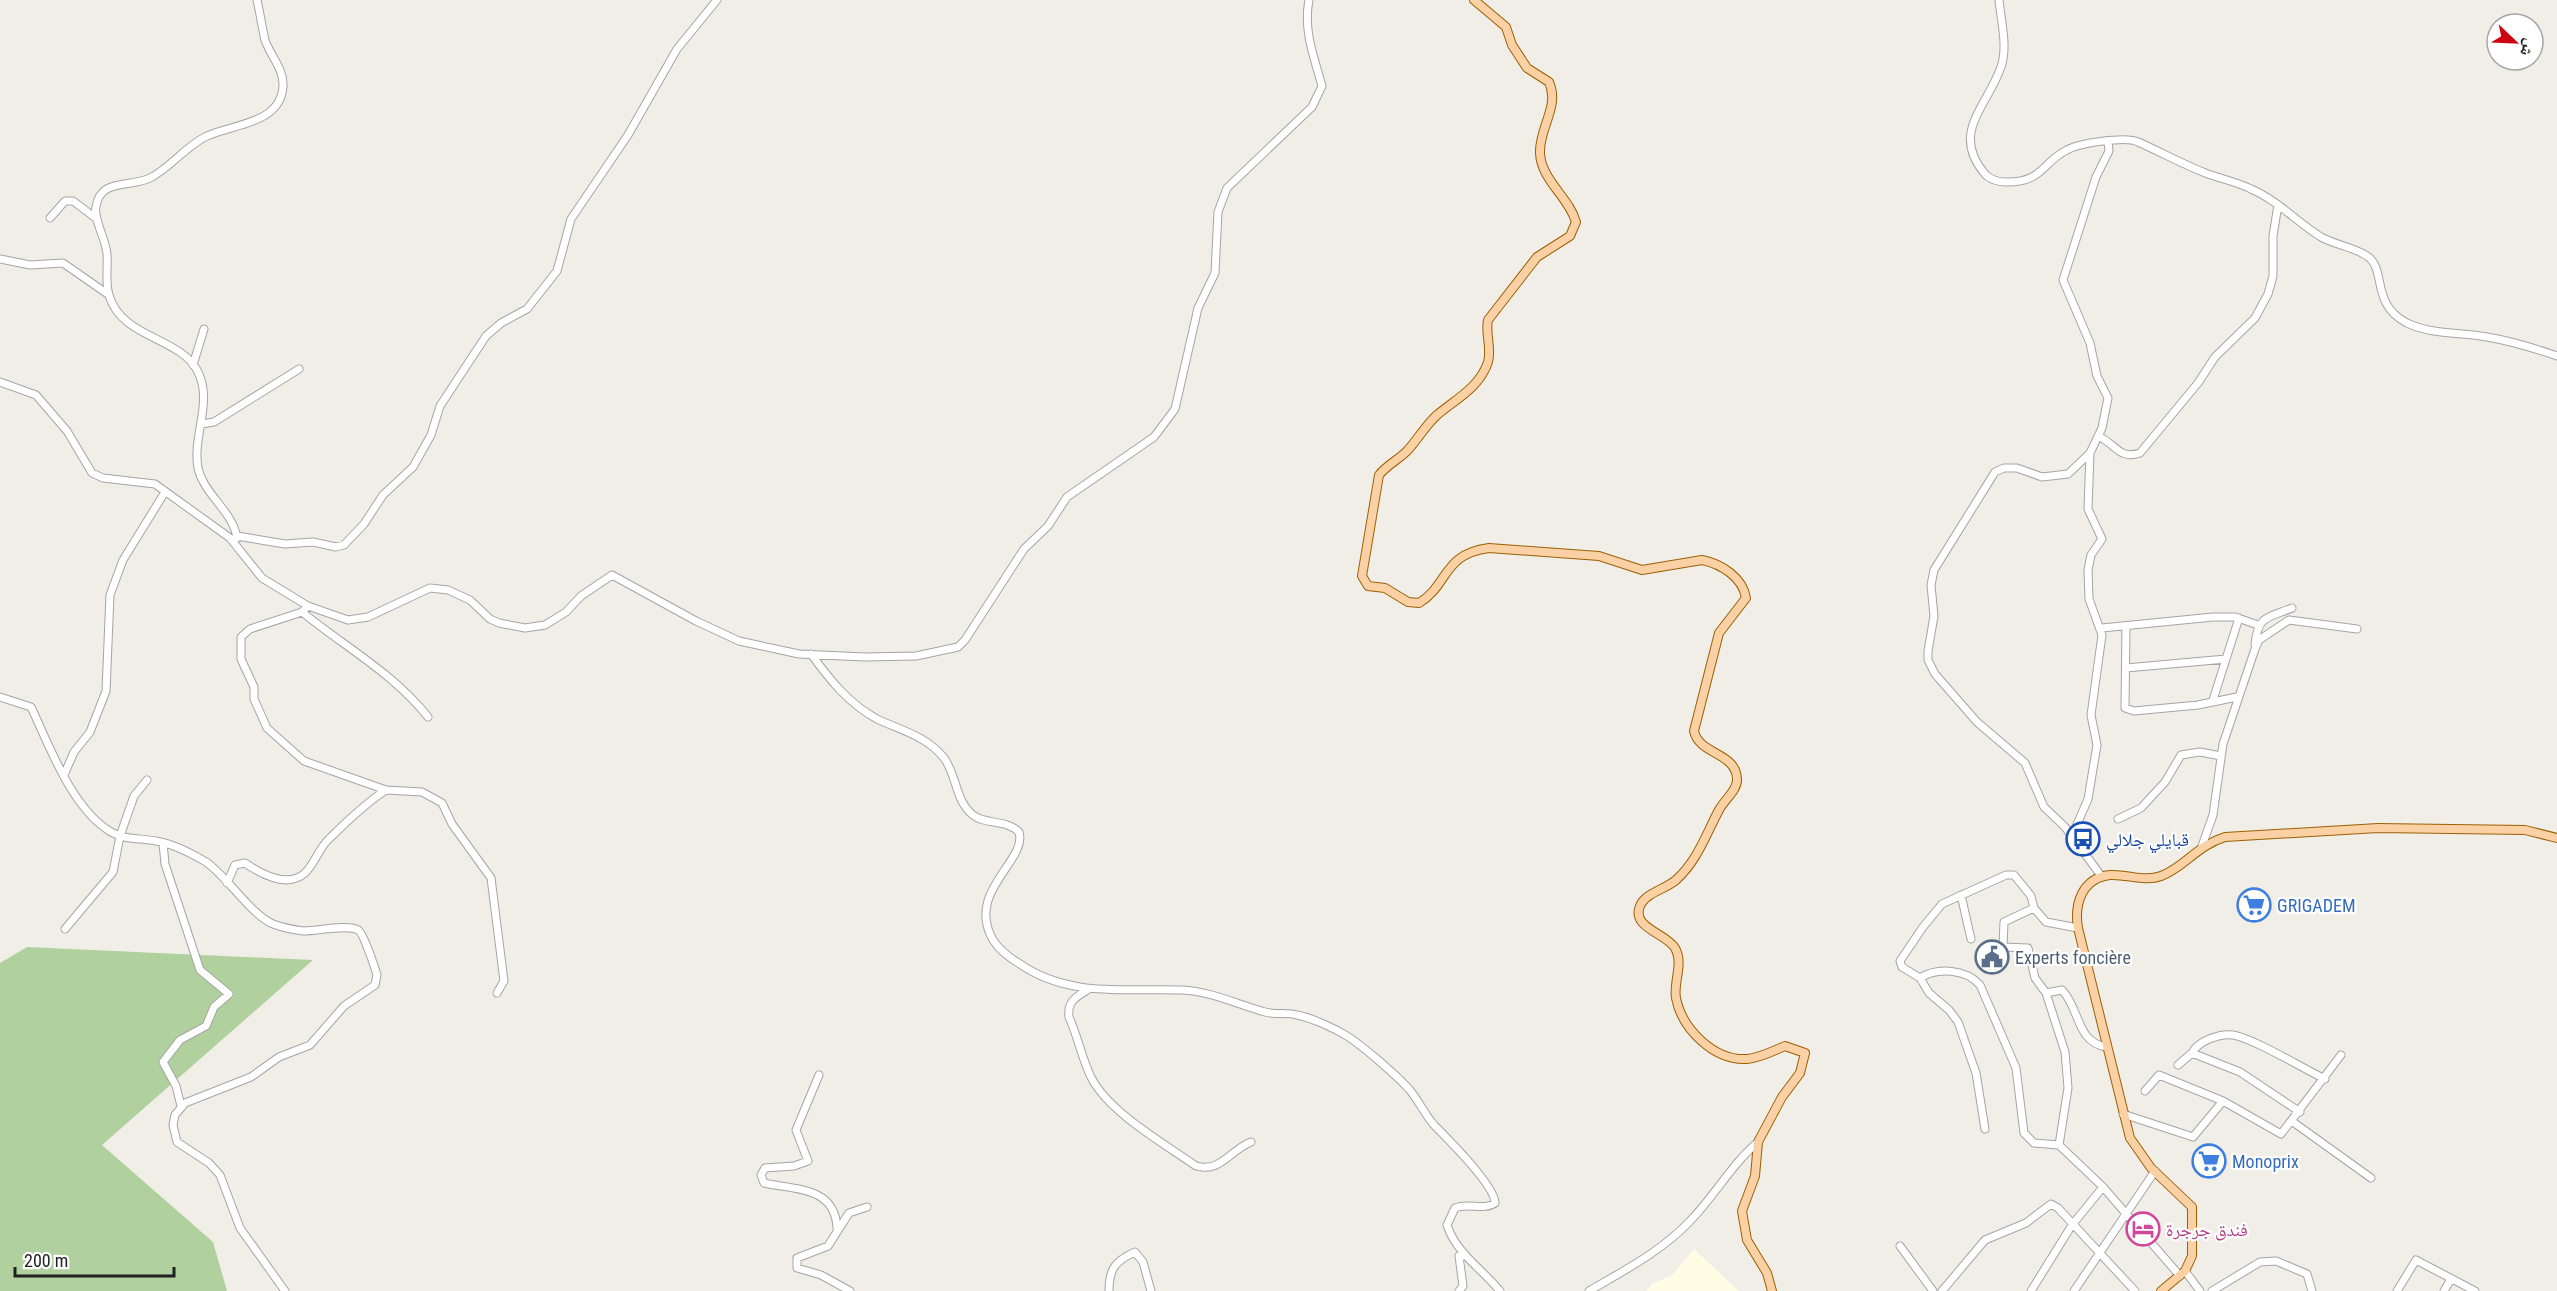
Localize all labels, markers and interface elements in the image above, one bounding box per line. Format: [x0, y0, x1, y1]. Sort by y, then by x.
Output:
north arrow [2485, 12, 2545, 72]
text: ش [2516, 36, 2540, 59]
bus stop icon: قبايلي جلالي [2065, 821, 2101, 857]
place label: قبايلي جلالي [2106, 829, 2189, 854]
supermarket icon: GRIGADEM [2236, 887, 2272, 923]
place label: GRIGADEM [2277, 895, 2356, 916]
public building icon: Experts foncière [1974, 939, 2010, 975]
place label: Experts foncière [2015, 947, 2131, 968]
supermarket icon: Monoprix [2191, 1143, 2227, 1179]
place label: Monoprix [2232, 1151, 2299, 1172]
hotel icon: فندق جرجرة [2125, 1211, 2161, 1247]
place label: فندق جرجرة [2166, 1219, 2248, 1241]
scale bar [15, 1240, 174, 1278]
text: 200 m [24, 1250, 68, 1271]

